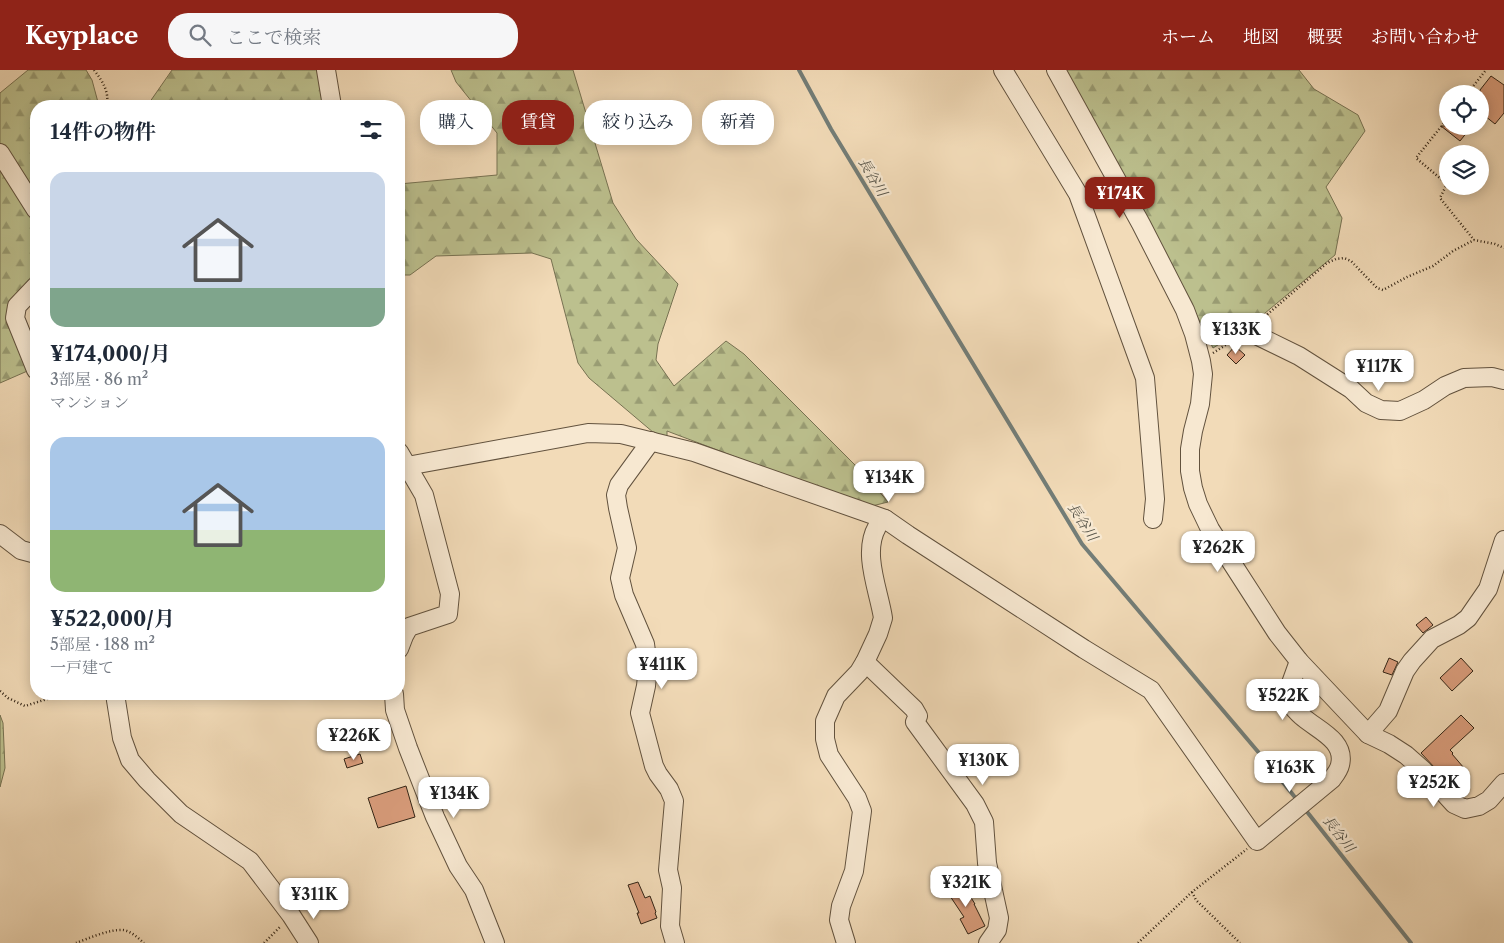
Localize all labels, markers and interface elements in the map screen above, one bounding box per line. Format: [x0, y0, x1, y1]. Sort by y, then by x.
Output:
search box [168, 13, 518, 58]
text: Keyplace [25, 21, 138, 50]
icon: search [186, 21, 214, 49]
text: ここで検索 [226, 26, 321, 49]
text: ホーム [1161, 26, 1215, 48]
text: 地図 [1243, 26, 1279, 48]
text: 概要 [1307, 26, 1343, 48]
text: お問い合わせ [1371, 26, 1479, 48]
map controls [1439, 85, 1489, 195]
button: locate [1439, 85, 1489, 135]
chip: 購入 [420, 100, 492, 145]
chip: 賃貸 [502, 100, 574, 145]
chip: 絞り込み [584, 100, 692, 145]
chip: 新着 [702, 100, 774, 145]
icon: filters [357, 116, 385, 144]
text: 14件の物件 [50, 119, 156, 144]
button: layers [1439, 145, 1489, 195]
water label: 長谷川 [854, 154, 893, 201]
pin: ¥174K [1085, 176, 1155, 219]
text: ¥174K [1096, 183, 1144, 203]
icon: home [173, 205, 263, 295]
pin: ¥133K [1201, 312, 1271, 355]
text: ¥133K [1211, 319, 1261, 339]
text: ¥174,000/月 [50, 341, 171, 366]
pin: ¥117K [1344, 350, 1414, 392]
text: ¥117K [1356, 356, 1402, 376]
text: 3部屋 · 86 m² [50, 369, 148, 389]
text: マンション [50, 392, 129, 412]
pin: ¥134K [854, 460, 924, 503]
text: ¥134K [864, 467, 914, 487]
icon: home [173, 470, 263, 560]
water label: 長谷川 [1064, 499, 1103, 546]
pin: ¥262K [1183, 530, 1253, 573]
text: ¥262K [1192, 537, 1244, 557]
text: ¥522,000/月 [50, 606, 175, 631]
text: 5部屋 · 188 m² [50, 634, 155, 654]
pin: ¥411K [627, 648, 697, 690]
text: ¥411K [638, 654, 686, 674]
text: 一戸建て [50, 657, 114, 677]
pin: ¥522K [1248, 678, 1318, 721]
text: ¥522K [1257, 685, 1309, 705]
pin: ¥226K [319, 718, 389, 761]
text: ¥226K [328, 725, 380, 745]
pin: ¥130K [948, 744, 1018, 786]
text: ¥130K [958, 750, 1008, 770]
pin: ¥163K [1255, 750, 1325, 793]
text: ¥163K [1265, 757, 1315, 777]
pin: ¥252K [1399, 766, 1469, 808]
text: ¥252K [1408, 772, 1460, 792]
pin: ¥134K [419, 776, 489, 819]
text: ¥134K [429, 783, 479, 803]
water label: 長谷川 [1319, 812, 1360, 858]
pin: ¥321K [931, 866, 1001, 908]
text: ¥321K [941, 872, 991, 892]
pin: ¥311K [279, 878, 349, 920]
text: ¥311K [290, 884, 338, 904]

